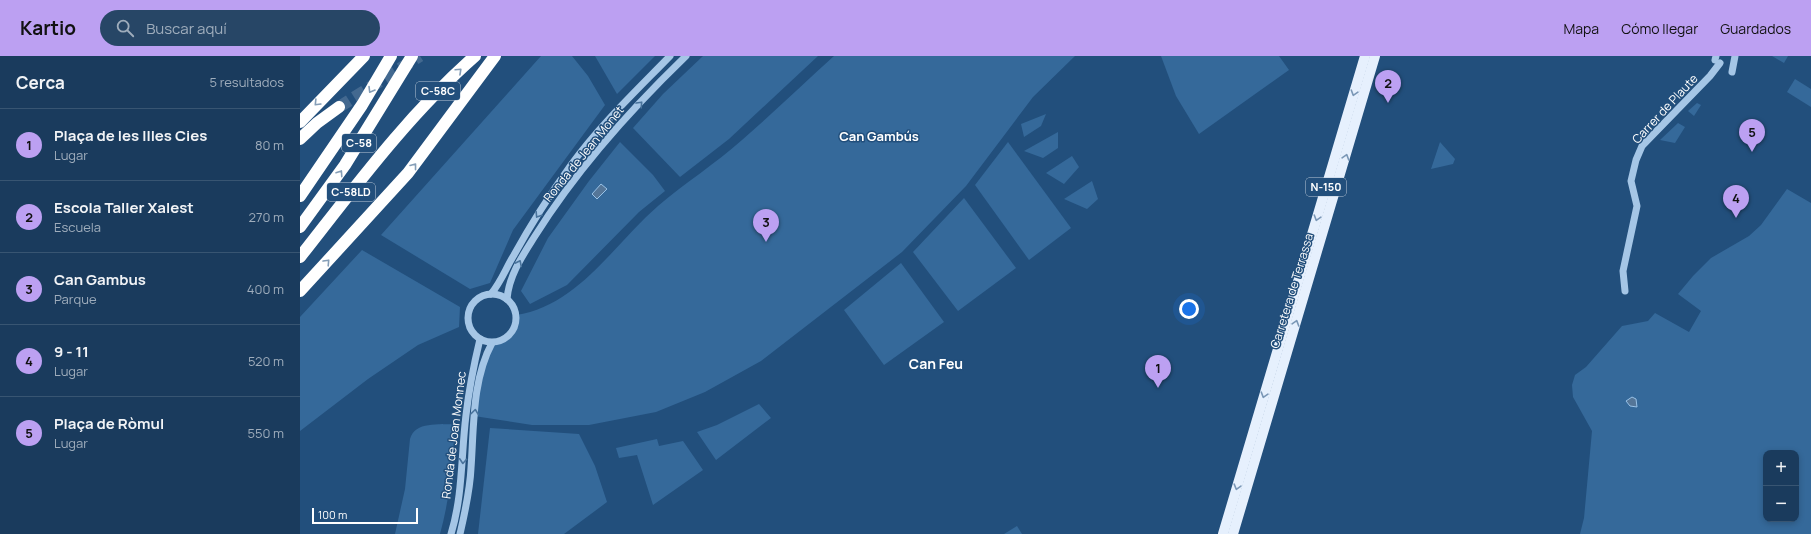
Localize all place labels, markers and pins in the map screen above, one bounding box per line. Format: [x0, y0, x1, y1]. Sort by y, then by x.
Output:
pin: 2 [1375, 70, 1401, 103]
pin: 5 [1739, 119, 1765, 152]
pin: 4 [1723, 185, 1749, 218]
pin: 3 [753, 209, 779, 242]
pin: 1 [1145, 355, 1171, 388]

